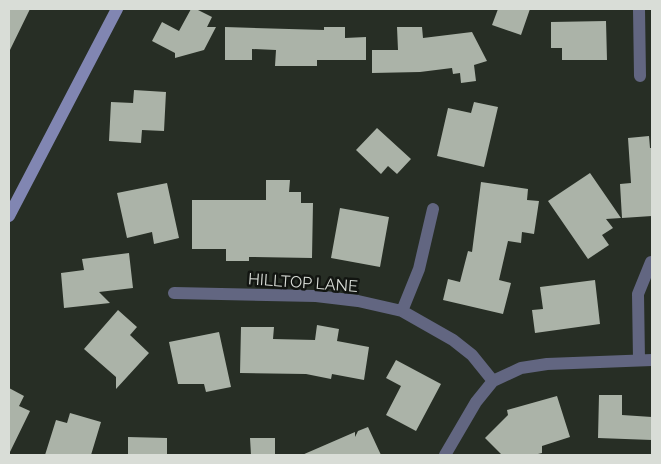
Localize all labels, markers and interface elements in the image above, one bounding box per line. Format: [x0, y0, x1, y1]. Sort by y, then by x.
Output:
street label: HILLTOP LANE [247, 269, 359, 296]

